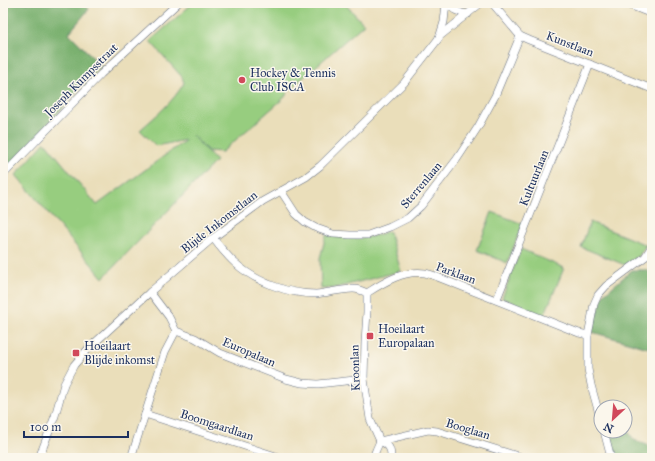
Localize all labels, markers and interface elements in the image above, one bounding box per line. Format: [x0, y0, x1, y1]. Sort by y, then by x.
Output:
street label: Kunstlaan [544, 29, 596, 60]
street label: Joseph Kumpsstraat [40, 40, 122, 122]
place label: Hockey & Tennis Club ISCA [250, 66, 336, 94]
marker: Hockey & Tennis Club ISCA [237, 75, 247, 85]
street label: Kultuurlaan [516, 147, 552, 208]
street label: Sterrenlaan [397, 158, 445, 211]
street label: Blijde Inkomstlaan [178, 188, 260, 256]
street label: Parklaan [434, 259, 478, 287]
place label: Hoeilaart Europalaan [378, 322, 435, 350]
marker: Hoeilaart Europalaan [365, 331, 375, 341]
street label: Europalaan [220, 335, 278, 370]
place label: Hoeilaart Blijde inkomst [84, 339, 156, 367]
street label: Kroonlan [347, 344, 363, 391]
marker: Hoeilaart Blijde inkomst [71, 348, 81, 358]
north arrow [593, 399, 633, 439]
street label: Boomgaardlaan [178, 407, 256, 445]
scale bar [24, 413, 128, 439]
street label: Booglaan [444, 416, 492, 443]
text: N [601, 419, 616, 435]
text: 100 m [30, 420, 61, 434]

